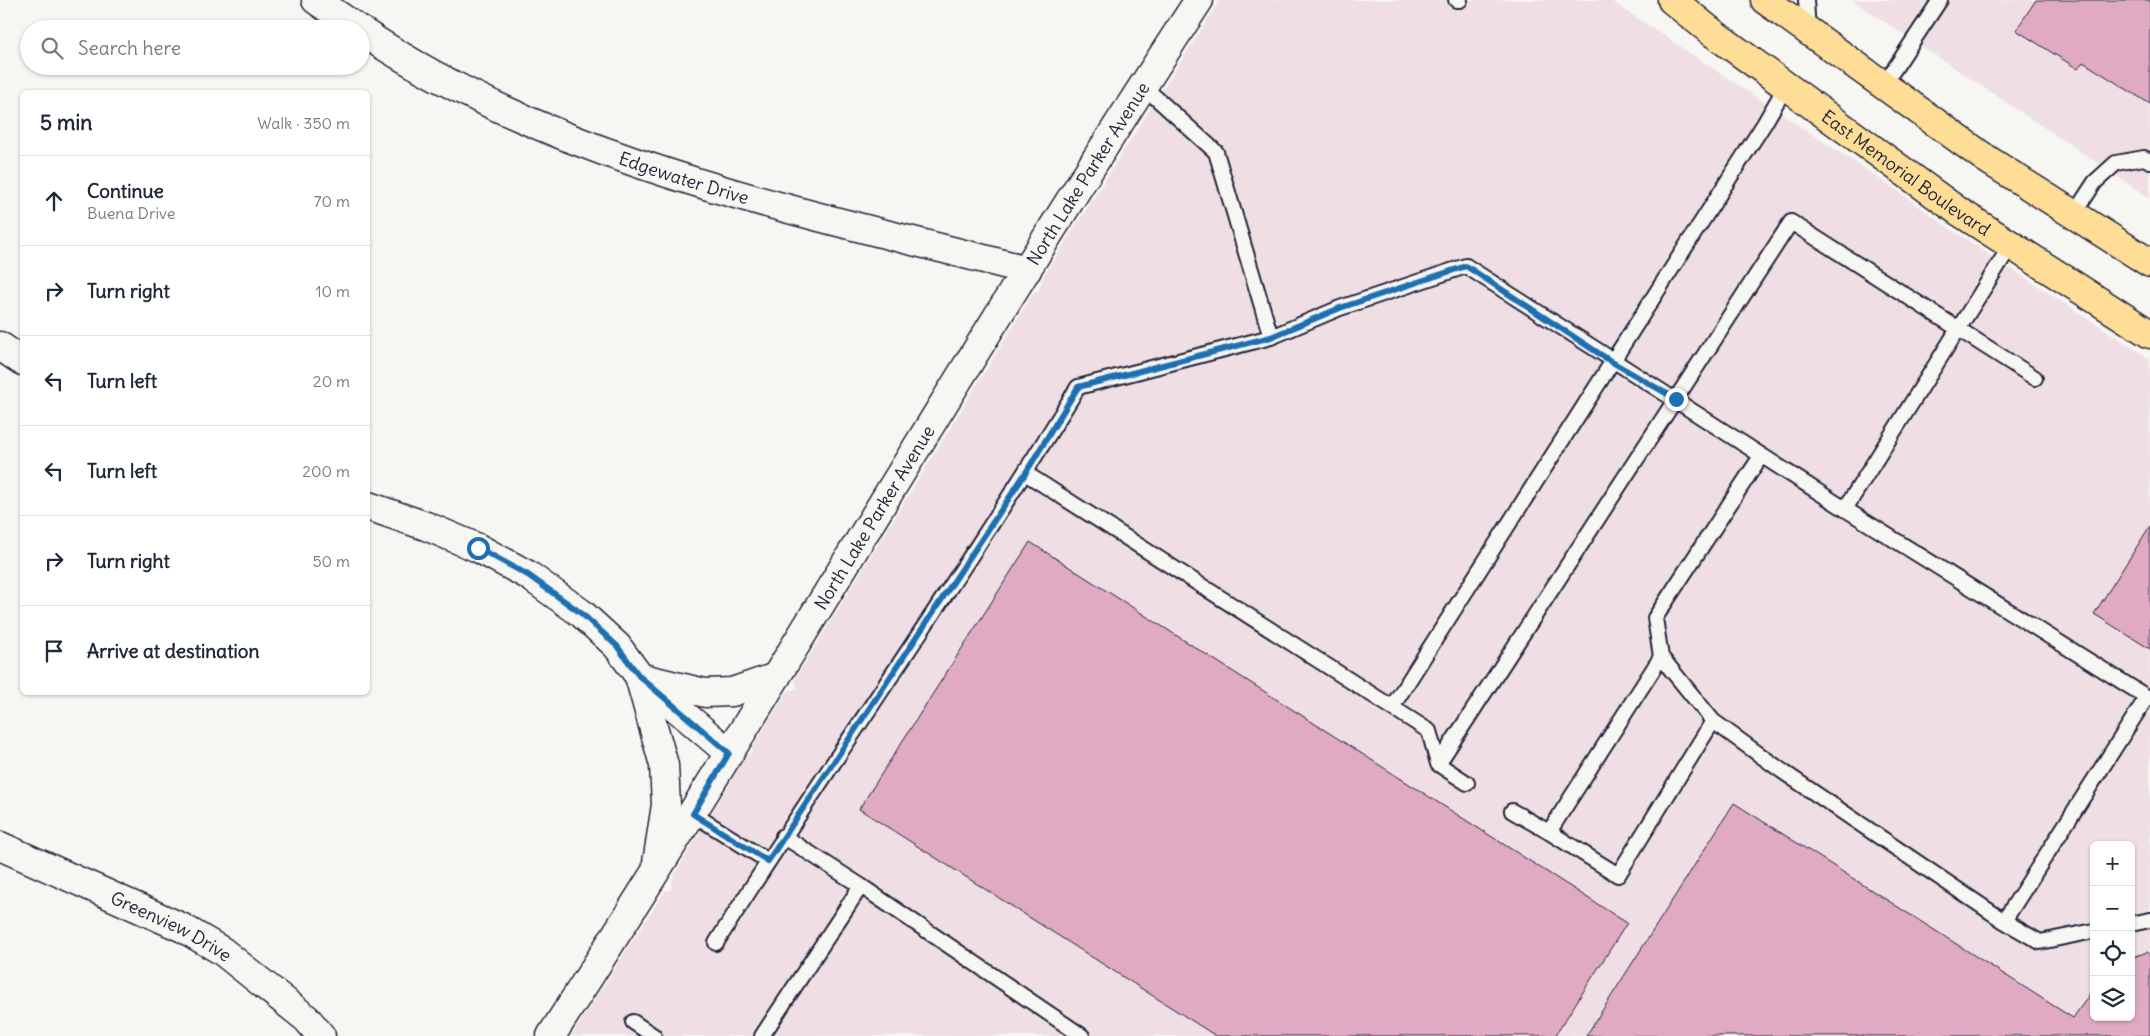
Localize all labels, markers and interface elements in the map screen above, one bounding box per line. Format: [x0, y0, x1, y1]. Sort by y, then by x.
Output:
search box [20, 20, 370, 75]
icon: search [38, 34, 66, 62]
text: Search here [78, 36, 181, 60]
street label: North Lake Parker Avenue [1021, 77, 1154, 269]
street label: East Memorial Boulevard [1817, 104, 1995, 241]
text: 5 min [40, 109, 92, 136]
text: Walk · 350 m [257, 113, 350, 133]
street label: Edgewater Drive [616, 146, 752, 209]
text: Continue [87, 179, 164, 203]
icon: ahead [40, 187, 68, 215]
text: 70 m [314, 191, 350, 211]
text: Buena Drive [87, 203, 175, 223]
icon: right [40, 277, 68, 305]
text: Turn right [87, 279, 170, 303]
text: 10 m [315, 281, 350, 301]
icon: left [40, 367, 68, 395]
text: Turn left [87, 369, 157, 393]
text: 20 m [313, 371, 350, 391]
route end [1665, 388, 1688, 411]
street label: North Lake Parker Avenue [809, 421, 939, 614]
icon: left [40, 457, 68, 485]
text: Turn left [87, 459, 157, 483]
text: 200 m [302, 461, 350, 481]
route start [467, 537, 490, 560]
icon: right [40, 547, 68, 575]
text: Turn right [87, 549, 170, 573]
text: 50 m [312, 551, 350, 571]
icon: arrive [40, 637, 68, 665]
text: Arrive at destination [87, 639, 260, 663]
map controls [2090, 841, 2135, 1021]
button: + [2090, 841, 2135, 886]
street label: Greenview Drive [107, 886, 237, 966]
button: − [2090, 886, 2135, 931]
button: locate [2090, 931, 2135, 976]
button: layers [2090, 976, 2135, 1021]

